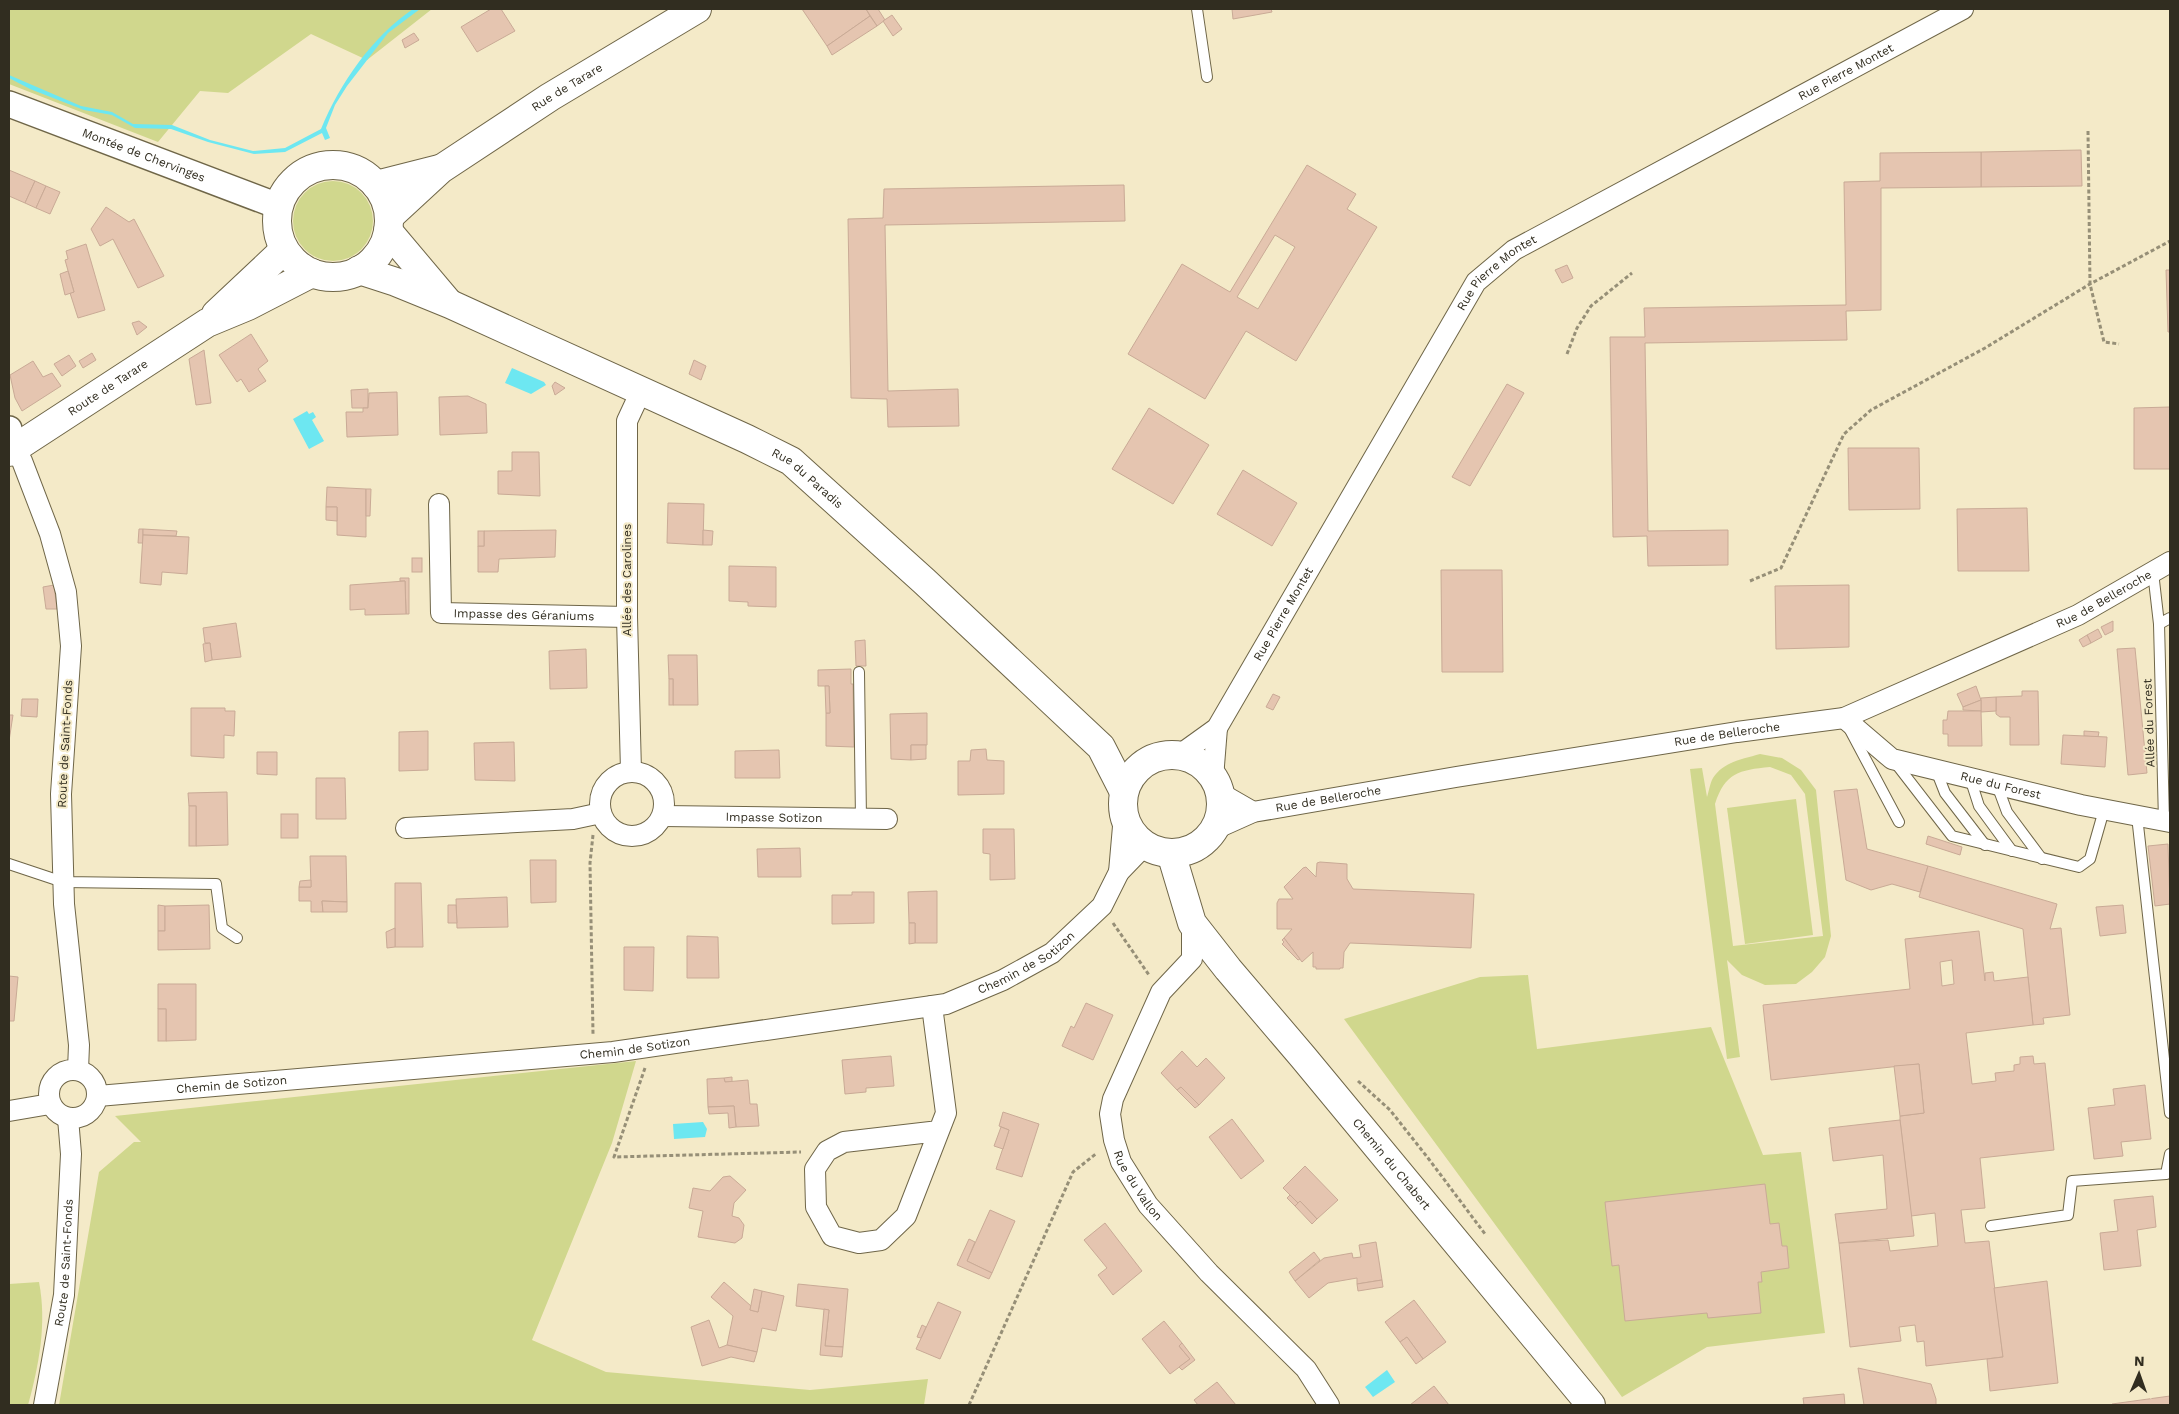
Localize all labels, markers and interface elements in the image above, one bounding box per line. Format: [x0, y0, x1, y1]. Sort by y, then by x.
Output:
street label: Rue Pierre Montet [1796, 41, 1896, 103]
street label: Rue de Tarare [529, 60, 605, 114]
street label: Montée de Chervinges [80, 125, 207, 185]
street label: Rue Pierre Montet [1454, 232, 1539, 313]
street label: Route de Tarare [65, 356, 151, 419]
street label: Rue du Paradis [769, 445, 846, 511]
street label: Allée des Carolines [620, 524, 634, 636]
street label: Rue Pierre Montet [1251, 565, 1316, 663]
street label: Rue de Belleroche [2054, 567, 2154, 631]
street label: Impasse des Géraniums [453, 606, 595, 623]
street label: Allée du Forest [2140, 678, 2158, 768]
street label: Route de Saint-Fonds [55, 680, 75, 808]
street label: Rue de Belleroche [1673, 719, 1781, 749]
street label: Rue du Forest [1959, 769, 2042, 802]
street label: Rue de Belleroche [1274, 783, 1382, 815]
street label: Impasse Sotizon [725, 810, 823, 825]
street label: Chemin de Sotizon [976, 928, 1078, 997]
street label: Chemin de Sotizon [579, 1034, 691, 1062]
street label: Chemin de Sotizon [175, 1073, 288, 1096]
street label: Chemin du Chabert [1350, 1115, 1433, 1212]
street label: Rue du Vallon [1111, 1149, 1165, 1223]
street label: Route de Saint-Fonds [51, 1199, 76, 1328]
north arrow [2114, 1349, 2164, 1399]
text: N [2134, 1353, 2145, 1369]

